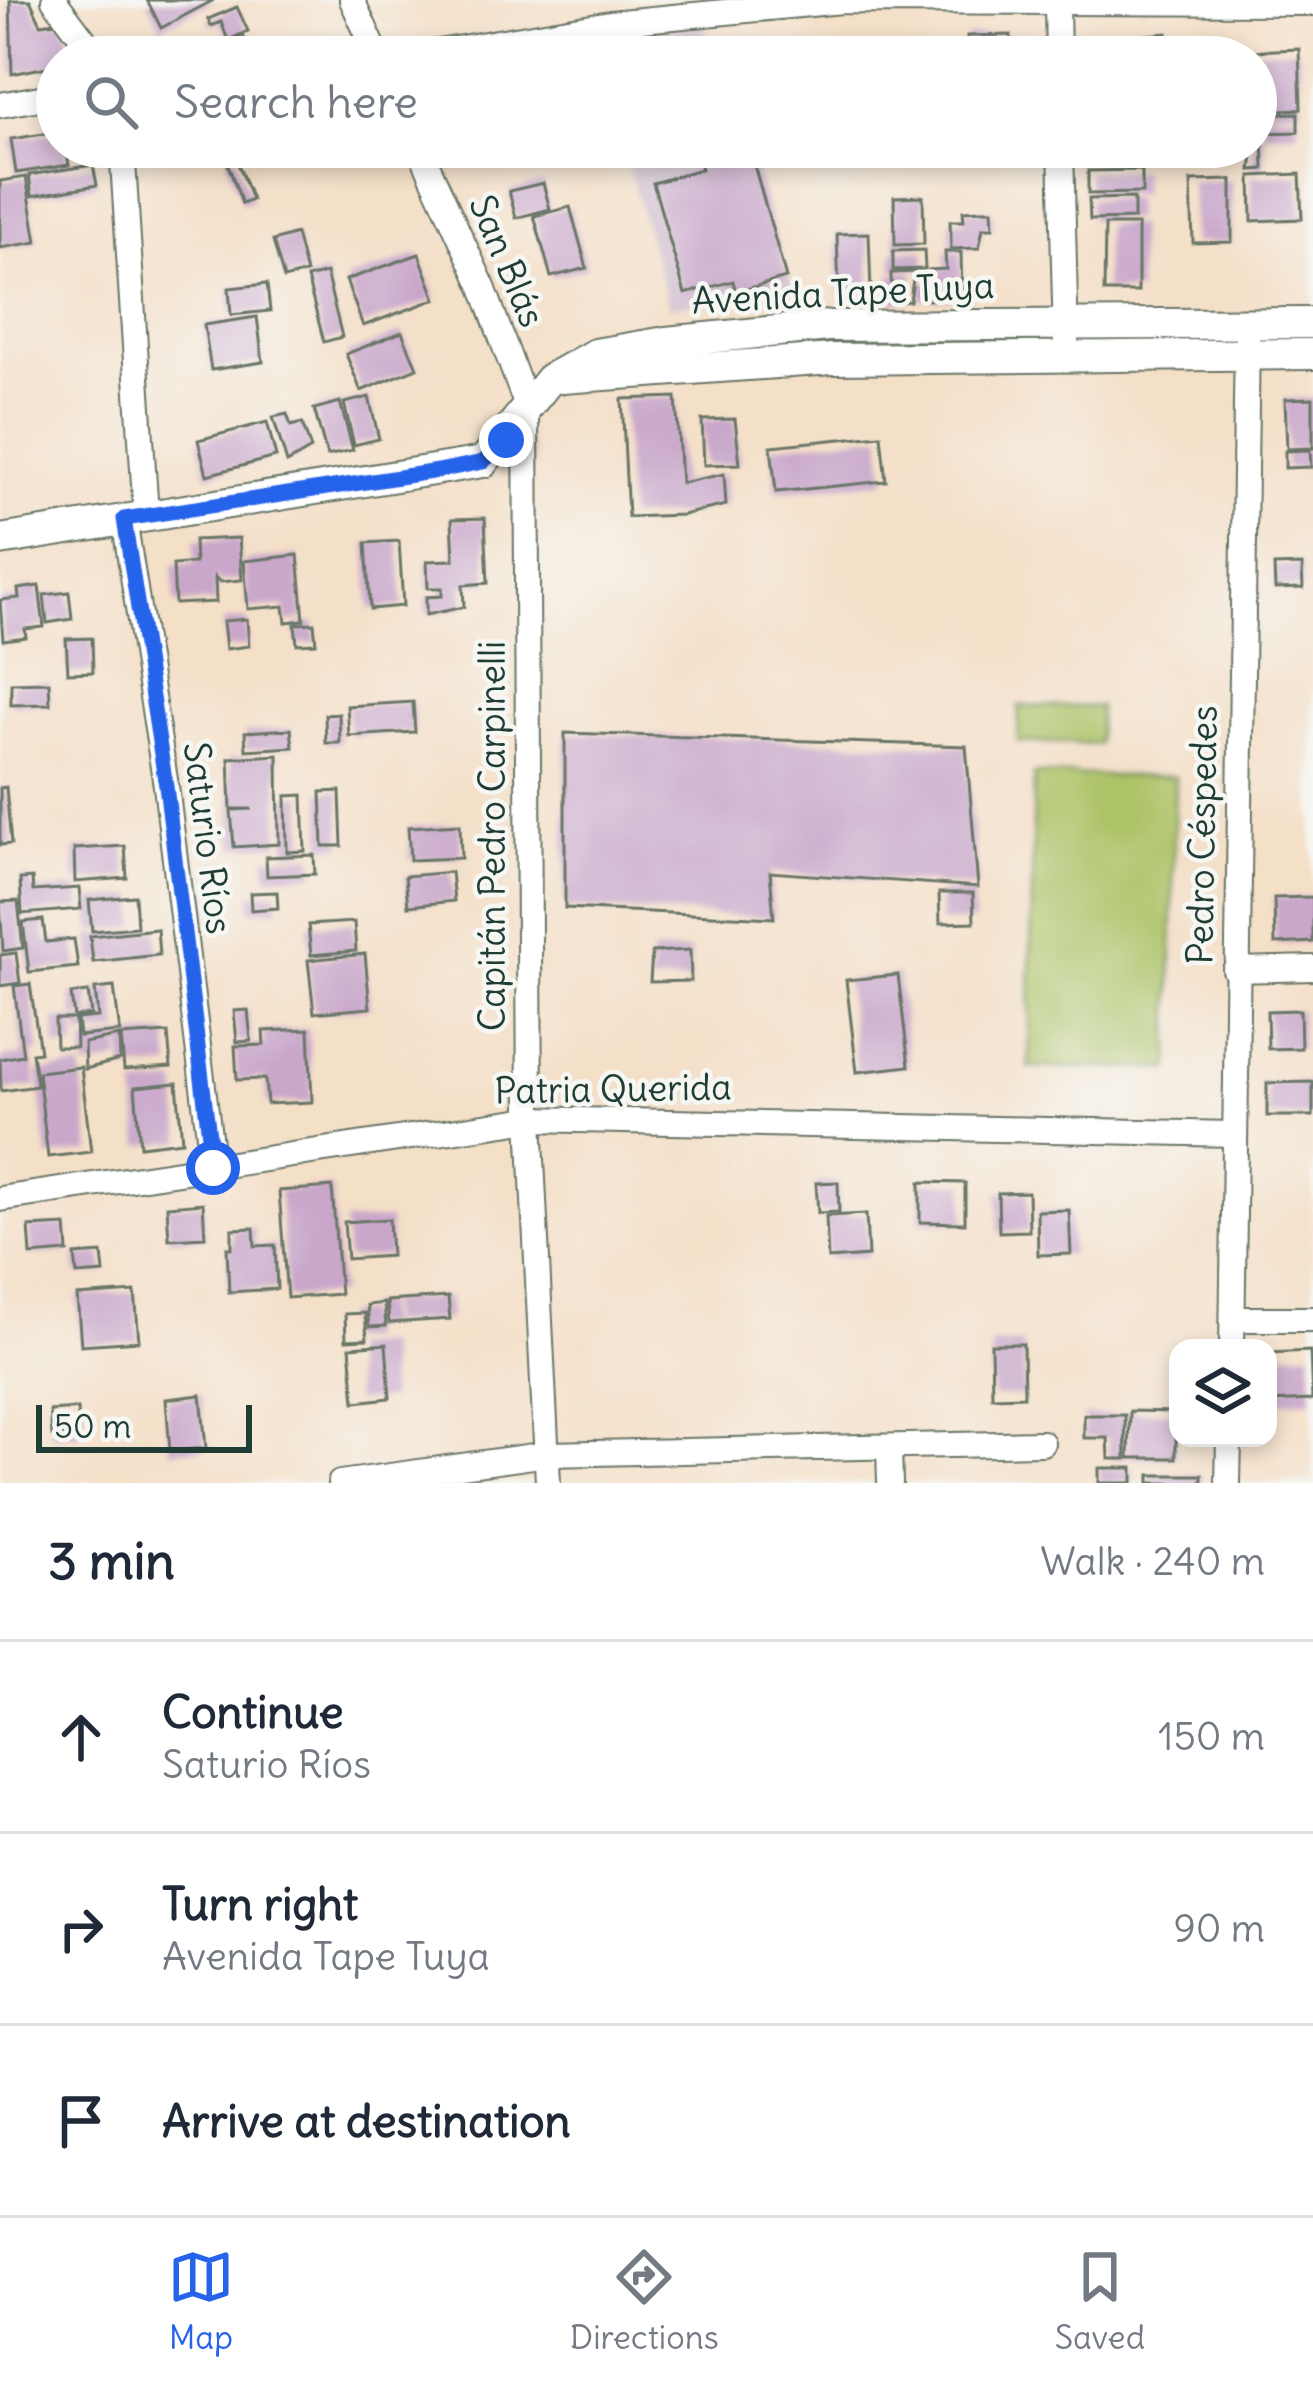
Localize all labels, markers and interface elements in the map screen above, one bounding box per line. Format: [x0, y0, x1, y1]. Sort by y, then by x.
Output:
search box [36, 36, 1277, 168]
icon: search [78, 69, 144, 135]
text: Search here [174, 74, 418, 130]
street label: San Blás [459, 188, 555, 334]
street label: Avenida Tape Tuya [691, 263, 995, 323]
route end [479, 413, 533, 467]
street label: Capitán Pedro Carpinelli [470, 641, 515, 1031]
street label: Pedro Céspedes [1177, 705, 1227, 965]
street label: Saturio Ríos [174, 740, 242, 936]
street label: Patria Querida [494, 1064, 732, 1114]
route start [186, 1141, 240, 1195]
map controls [1169, 1339, 1277, 1447]
button: layers [1169, 1339, 1277, 1447]
scale bar [36, 1399, 252, 1452]
text: 50 m [54, 1405, 131, 1447]
text: 3 min [48, 1529, 175, 1593]
text: Walk · 240 m [1040, 1537, 1265, 1586]
text: Continue [162, 1684, 344, 1740]
icon: ahead [48, 1704, 114, 1770]
text: 150 m [1158, 1712, 1265, 1761]
text: Saturio Ríos [162, 1740, 371, 1789]
text: Turn right [162, 1876, 358, 1932]
icon: right [48, 1896, 114, 1962]
text: 90 m [1173, 1904, 1265, 1953]
text: Avenida Tape Tuya [162, 1932, 490, 1981]
icon: arrive [48, 2088, 114, 2154]
text: Arrive at destination [162, 2093, 571, 2149]
tab: Map [168, 2244, 234, 2358]
tab: Directions [570, 2244, 719, 2358]
tab: Saved [1055, 2244, 1145, 2358]

